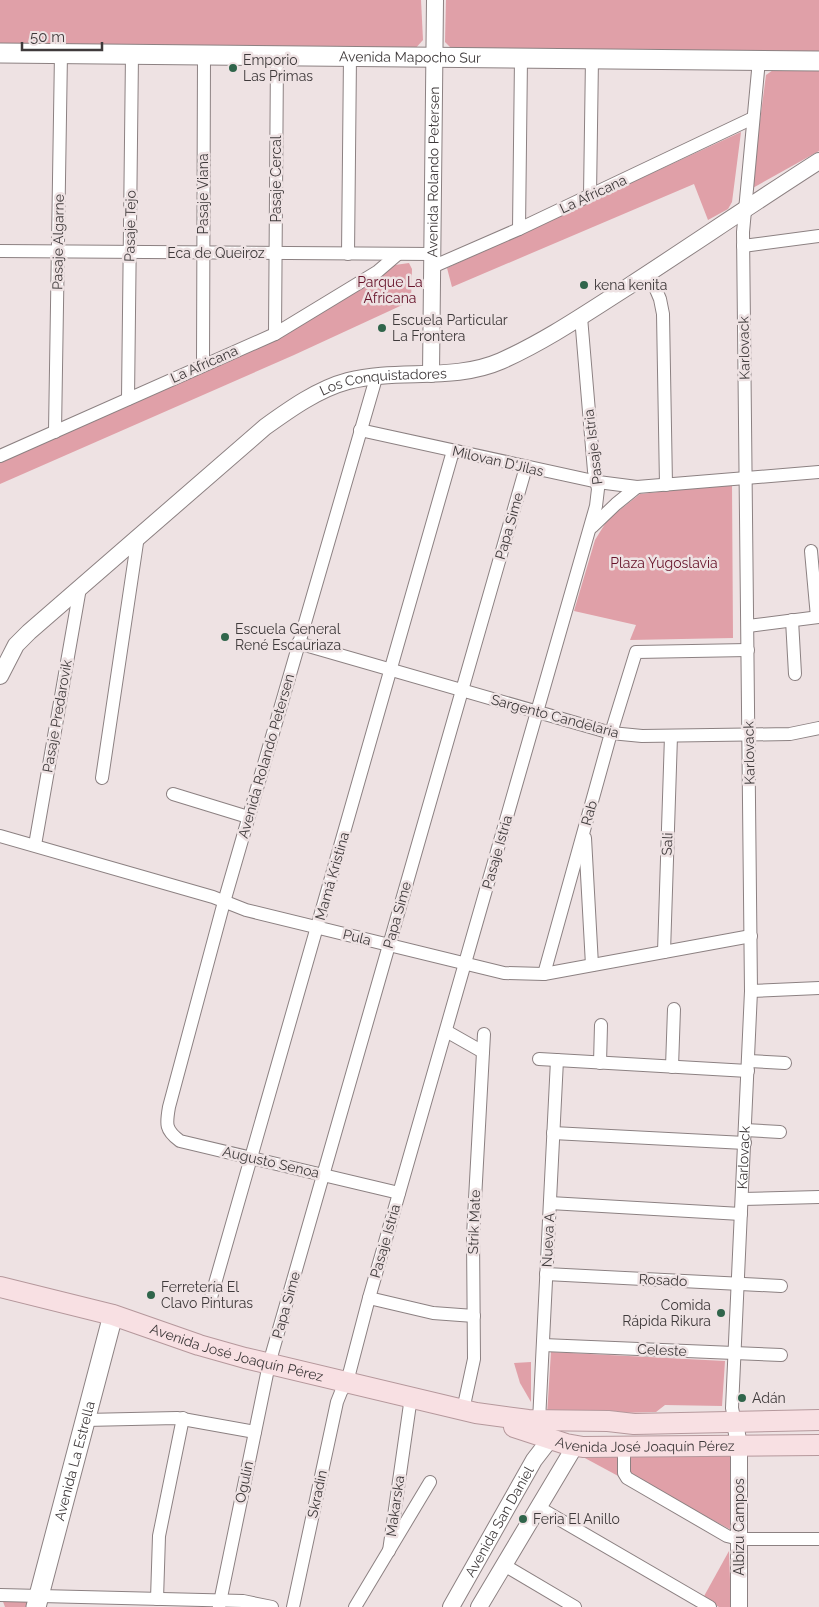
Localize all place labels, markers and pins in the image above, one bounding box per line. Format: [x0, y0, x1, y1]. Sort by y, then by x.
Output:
place label: Emporio Las Primas [243, 52, 313, 84]
marker: Emporio Las Primas [227, 62, 239, 74]
place label: kena kenita [594, 277, 667, 293]
marker: kena kenita [578, 279, 590, 291]
place label: Escuela Particular La Frontera [392, 312, 508, 344]
marker: Escuela Particular La Frontera [376, 322, 388, 334]
place label: Escuela General René Escauriaza [235, 621, 341, 653]
marker: Escuela General René Escauriaza [219, 631, 231, 643]
place label: Ferretería El Clavo Pinturas [161, 1279, 253, 1311]
marker: Ferretería El Clavo Pinturas [145, 1289, 157, 1301]
place label: Comida Rápida Rikura [622, 1297, 711, 1329]
marker: Comida Rápida Rikura [715, 1307, 727, 1319]
place label: Adán [752, 1390, 786, 1406]
marker: Adán [736, 1392, 748, 1404]
place label: Feria El Anillo [533, 1511, 620, 1527]
marker: Feria El Anillo [517, 1513, 529, 1525]

